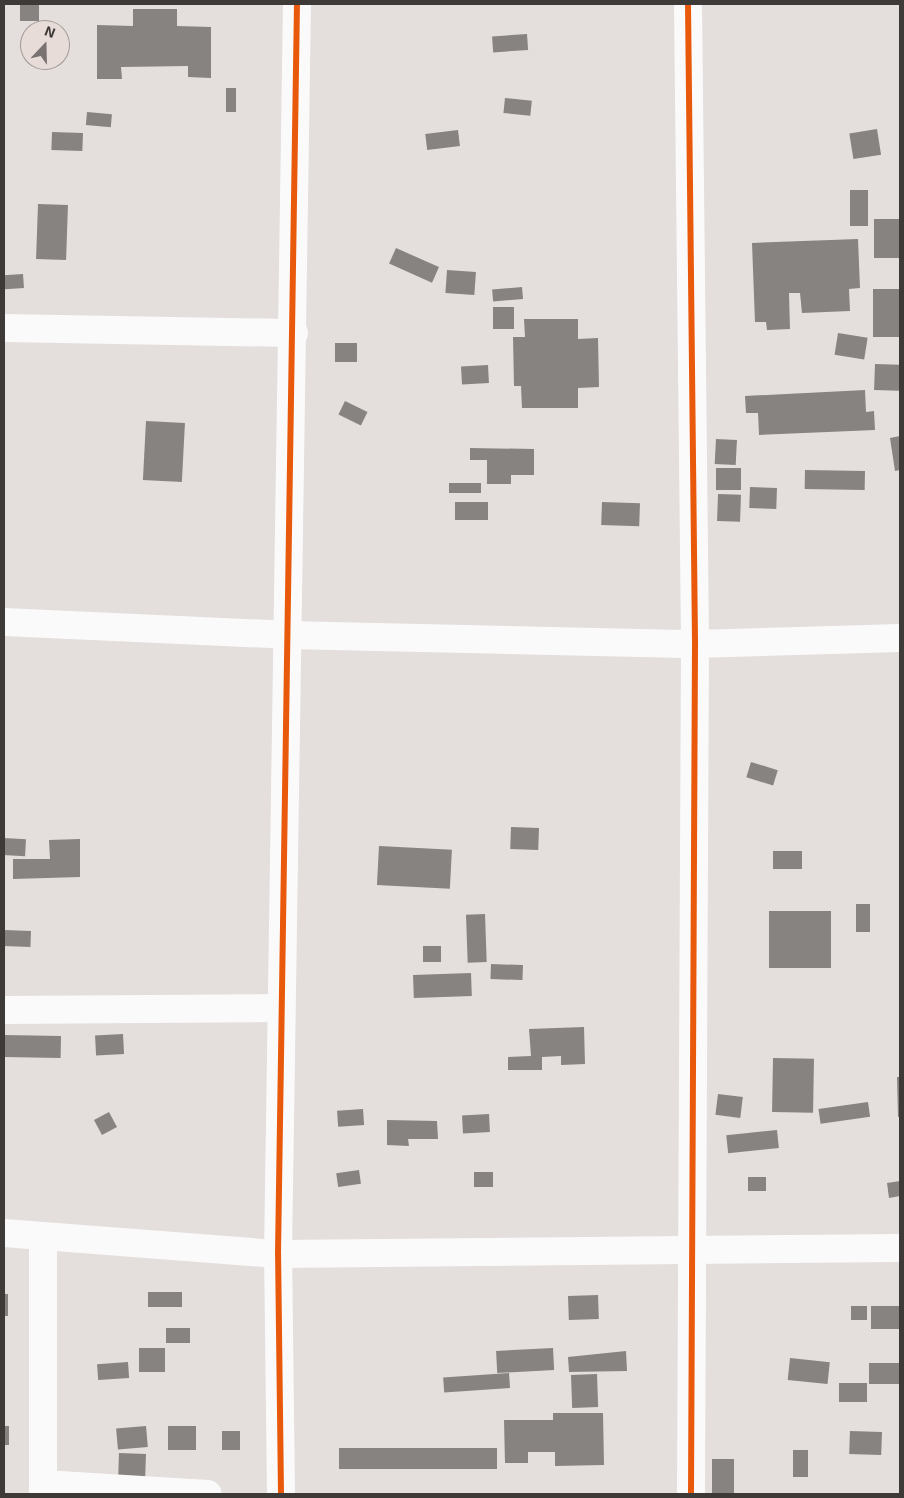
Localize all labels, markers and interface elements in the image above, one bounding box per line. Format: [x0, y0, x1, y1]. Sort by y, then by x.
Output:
north arrow [20, 20, 70, 70]
text: N [42, 22, 58, 41]

